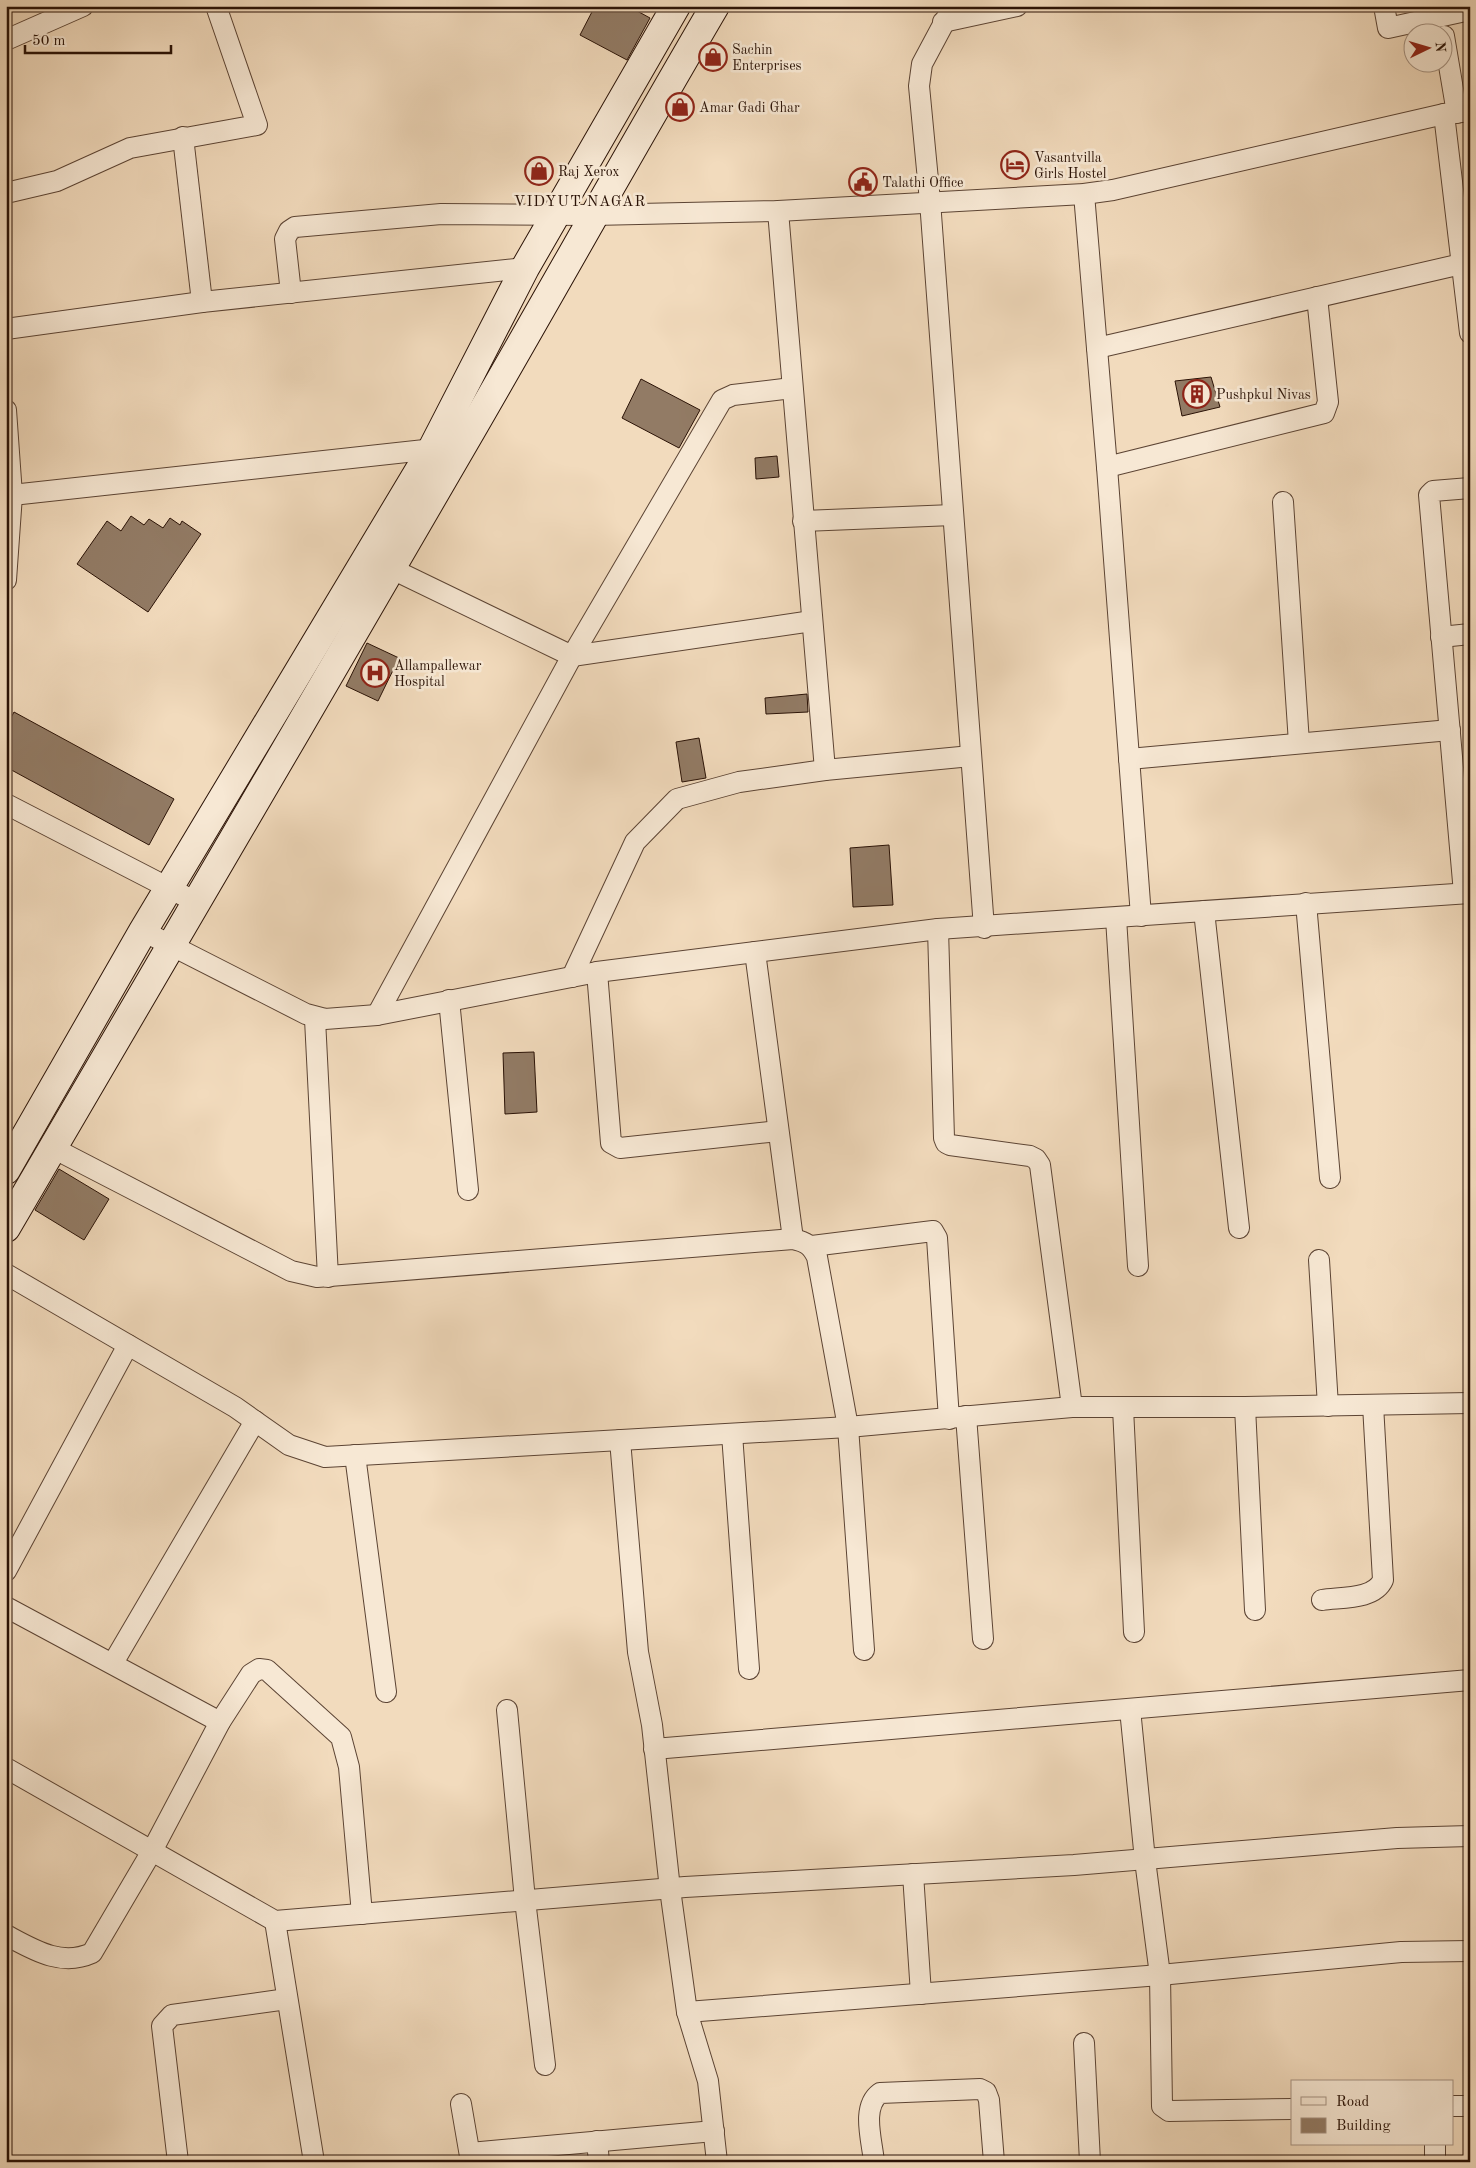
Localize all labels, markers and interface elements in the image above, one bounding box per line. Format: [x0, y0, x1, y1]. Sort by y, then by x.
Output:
scale bar [25, 22, 171, 54]
north arrow [1404, 22, 1454, 72]
text: 50 m [32, 34, 66, 49]
text: N [1433, 41, 1447, 53]
shop icon: Sachin Enterprises [698, 42, 728, 72]
place label: Sachin Enterprises [732, 43, 802, 73]
shop icon: Amar Gadi Ghar [665, 92, 695, 122]
place label: Amar Gadi Ghar [699, 101, 800, 115]
hotel icon: Vasantvilla Girls Hostel [1000, 150, 1030, 180]
place label: Vasantvilla Girls Hostel [1034, 151, 1107, 181]
shop icon: Raj Xerox [524, 156, 554, 186]
place label: Raj Xerox [558, 165, 620, 179]
public building icon: Talathi Office [848, 167, 878, 197]
place label: Talathi Office [882, 176, 963, 190]
district label: VIDYUT NAGAR [514, 195, 646, 210]
building icon: Pushpkul Nivas [1182, 379, 1212, 409]
place label: Pushpkul Nivas [1216, 388, 1311, 402]
hospital icon: Allampallewar Hospital [360, 658, 390, 688]
place label: Allampallewar Hospital [394, 659, 482, 689]
legend [1291, 2080, 1454, 2146]
text: Road [1336, 2095, 1370, 2110]
text: Building [1336, 2119, 1391, 2134]

